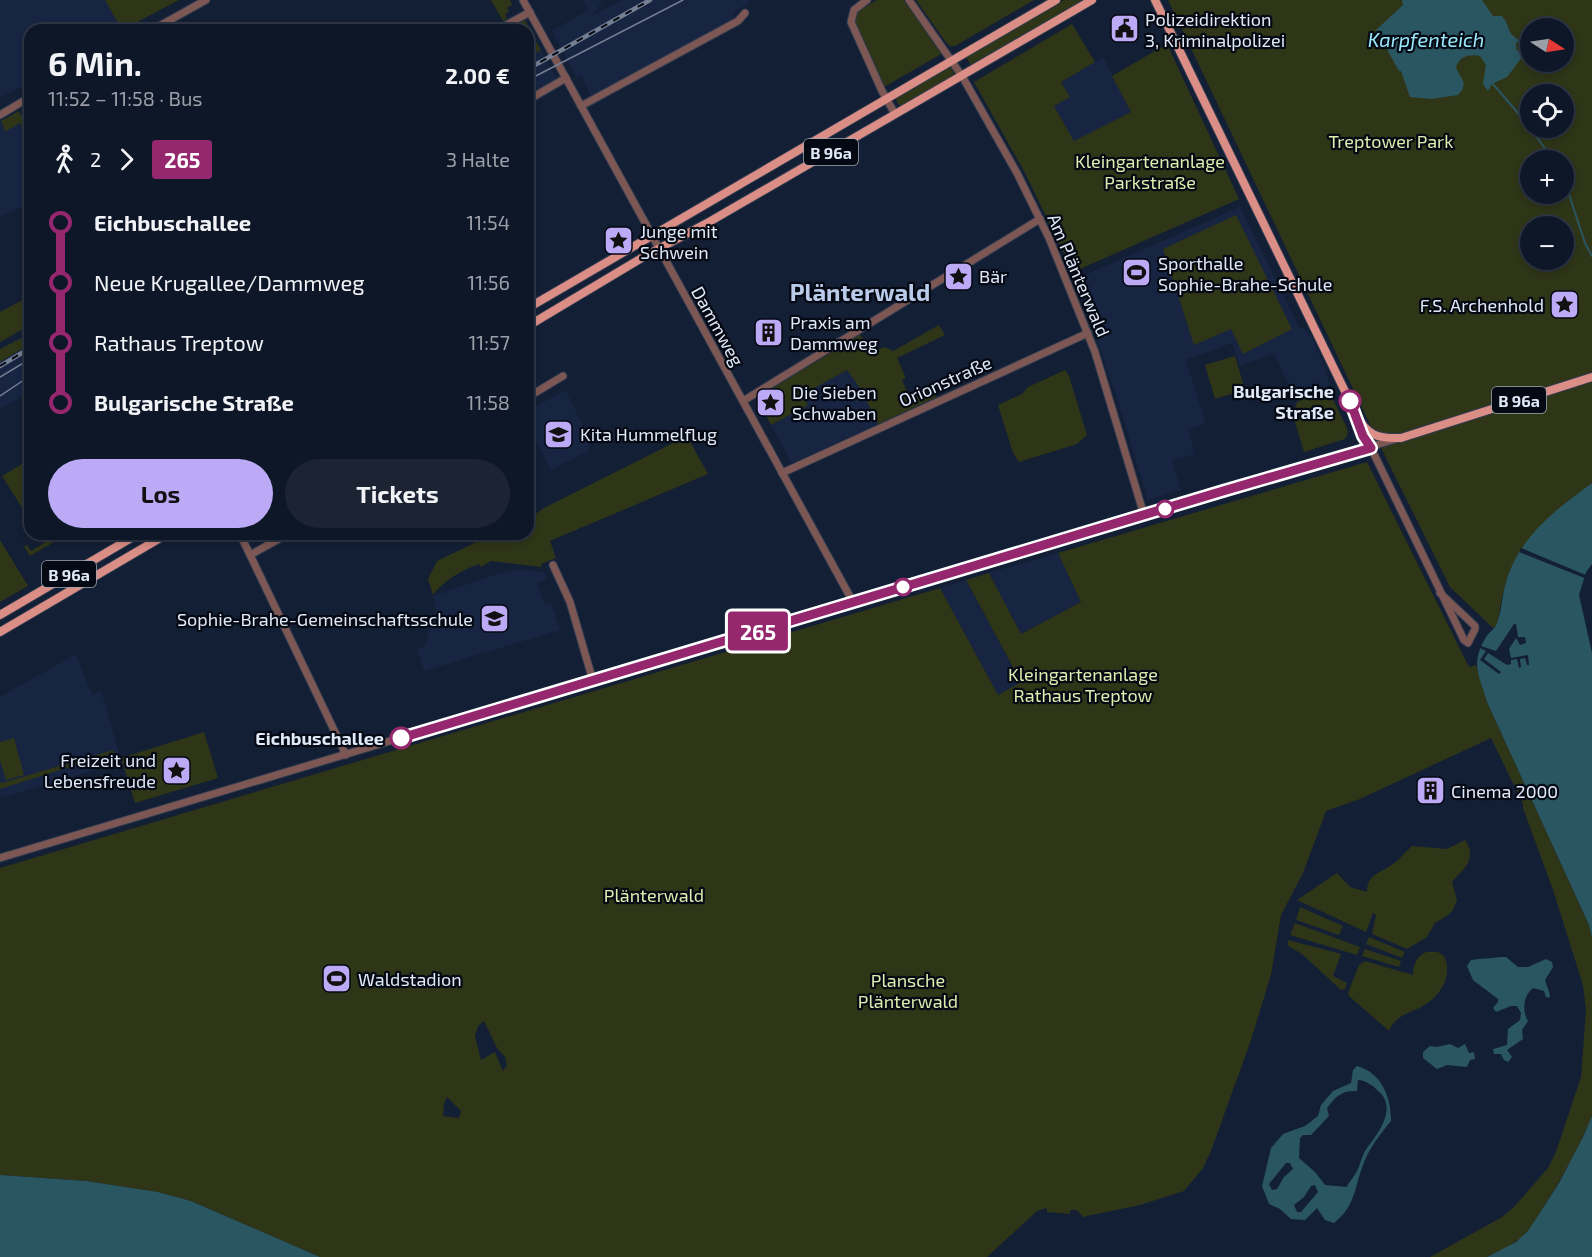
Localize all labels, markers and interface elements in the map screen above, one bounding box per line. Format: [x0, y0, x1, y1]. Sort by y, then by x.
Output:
place label: Polizeidirektion 3, Kriminalpolizei [1145, 8, 1285, 51]
public building icon: Polizeidirektion 3, Kriminalpolizei [1108, 13, 1140, 45]
north arrow [1520, 18, 1574, 72]
map controls [1520, 18, 1574, 270]
water label: Karpfenteich [1368, 27, 1484, 51]
text: 6 Min. [48, 43, 142, 83]
text: 2.00 € [445, 62, 510, 88]
button: locate [1520, 84, 1574, 138]
text: 11:52 – 11:58 · Bus [48, 86, 202, 110]
park label: Treptower Park [1329, 130, 1454, 152]
road number: B 96a [804, 139, 858, 165]
icon: walk [48, 143, 81, 176]
icon: forward [110, 143, 143, 176]
text: 2 [90, 147, 101, 171]
text: 265 [164, 147, 200, 172]
text: 3 Halte [446, 147, 510, 171]
park label: Kleingartenanlage Parkstraße [1075, 150, 1225, 193]
button: + [1520, 150, 1574, 204]
text: Eichbuschallee [94, 209, 251, 235]
text: 11:54 [466, 210, 510, 234]
street label: Am Plänterwald [1043, 210, 1115, 340]
button: − [1520, 216, 1574, 270]
place label: Junge mit Schwein [640, 220, 718, 263]
place icon: Junge mit Schwein [603, 225, 635, 257]
place label: Sporthalle Sophie-Brahe-Schule [1158, 252, 1332, 295]
sports icon: Sporthalle Sophie-Brahe-Schule [1121, 257, 1153, 289]
place icon: Bär [942, 260, 974, 292]
place label: Bär [979, 265, 1007, 287]
text: Neue Krugallee/Dammweg [94, 269, 365, 295]
text: 11:56 [467, 270, 510, 294]
district label: Plänterwald [790, 277, 930, 306]
street label: Dammweg [687, 282, 749, 370]
place icon: F.S. Archenhold [1549, 289, 1581, 321]
place label: F.S. Archenhold [1420, 294, 1544, 316]
place label: Praxis am Dammweg [790, 311, 878, 354]
building icon: Praxis am Dammweg [753, 316, 785, 348]
text: Rathaus Treptow [94, 329, 264, 355]
text: 11:57 [468, 330, 510, 354]
street label: Orionstraße [895, 351, 995, 411]
place label: Bulgarische Straße [1233, 380, 1334, 423]
place label: Die Sieben Schwaben [792, 381, 877, 424]
place icon: Die Sieben Schwaben [755, 386, 787, 418]
road number: B 96a [1492, 387, 1546, 413]
text: Bulgarische Straße [94, 389, 294, 415]
text: 11:58 [467, 390, 510, 414]
marker: Bulgarische Straße [1339, 390, 1361, 412]
school or university icon: Kita Hummelflug [543, 418, 575, 450]
place label: Kita Hummelflug [580, 423, 717, 445]
button: Los [48, 459, 273, 528]
button: Tickets [285, 459, 510, 528]
unlabelled marker [1156, 500, 1174, 518]
road number: B 96a [42, 561, 96, 587]
unlabelled marker [894, 578, 912, 596]
school or university icon: Sophie-Brahe-Gemeinschaftsschule [478, 603, 510, 635]
place label: Sophie-Brahe-Gemeinschaftsschule [177, 608, 473, 630]
line badge: 265 [724, 612, 792, 650]
text: 265 [740, 619, 776, 644]
park label: Kleingartenanlage Rathaus Treptow [1008, 663, 1158, 706]
place label: Eichbuschallee [255, 727, 384, 749]
marker: Eichbuschallee [390, 727, 412, 749]
place label: Freizeit und Lebensfreude [44, 749, 156, 792]
place icon: Freizeit und Lebensfreude [161, 754, 193, 786]
building icon: Cinema 2000 [1414, 775, 1446, 807]
place label: Cinema 2000 [1451, 780, 1558, 802]
park label: Plänterwald [604, 884, 704, 906]
sports icon: Waldstadion [321, 963, 353, 995]
place label: Waldstadion [358, 968, 462, 990]
park label: Plansche Plänterwald [858, 969, 958, 1012]

